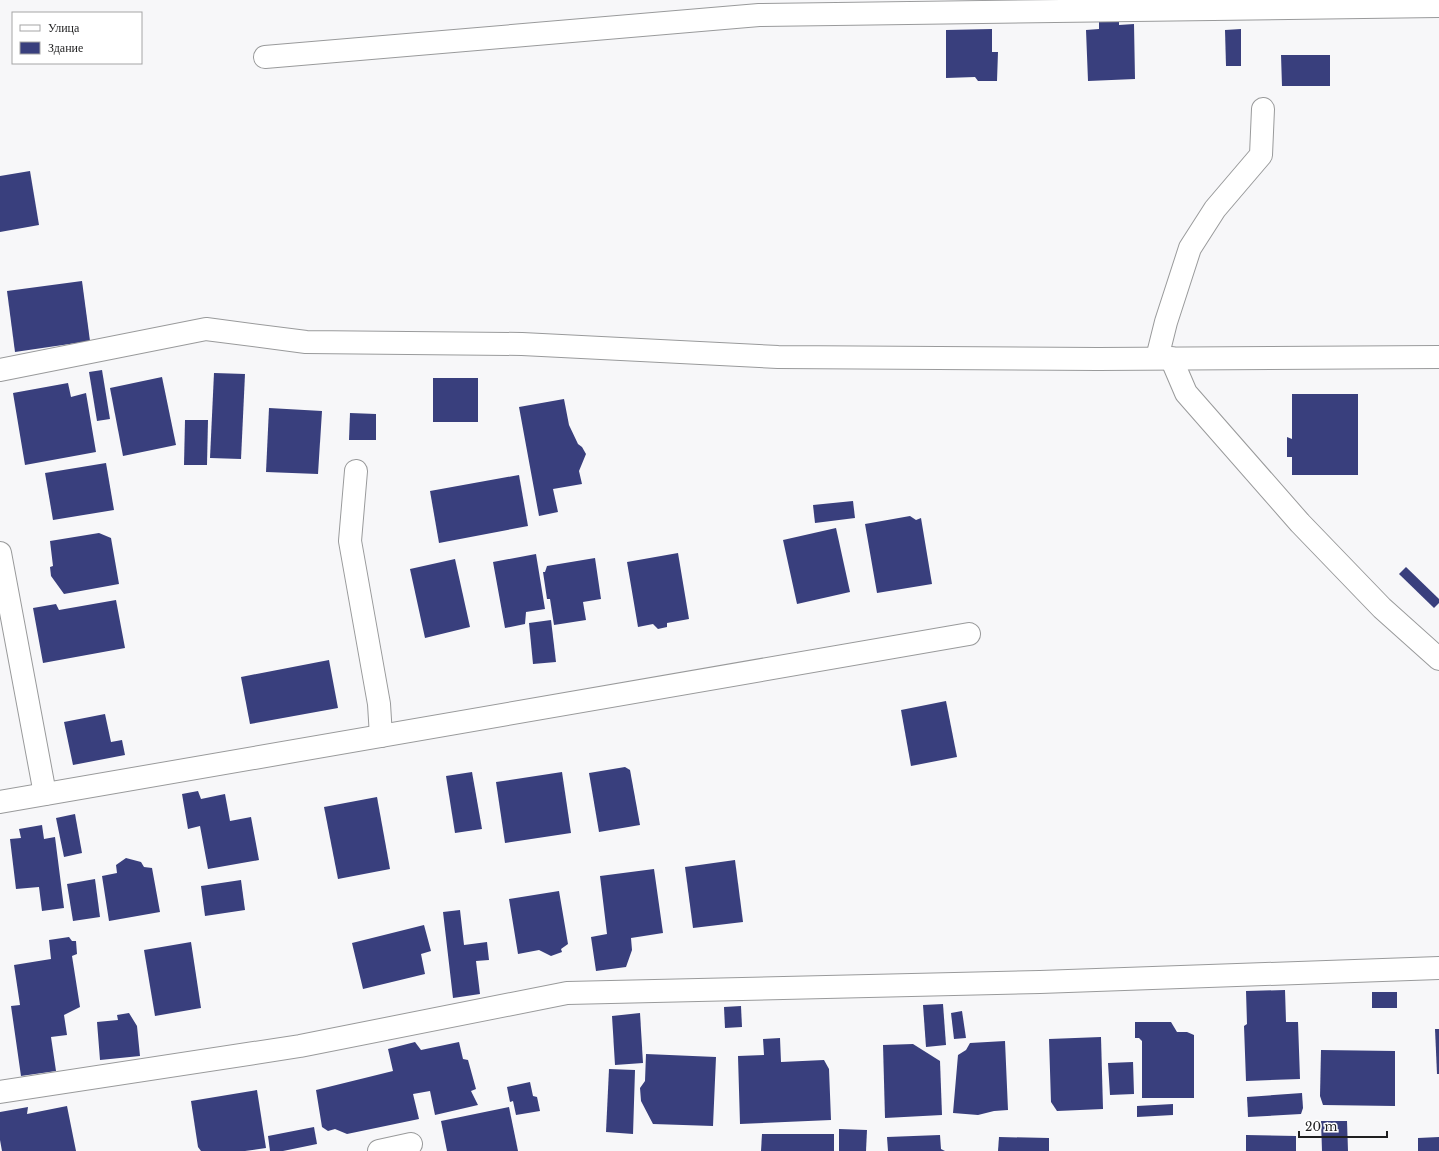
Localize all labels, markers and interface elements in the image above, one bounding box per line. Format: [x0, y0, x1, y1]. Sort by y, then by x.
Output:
legend [12, 12, 142, 64]
text: Улица [48, 20, 80, 35]
text: Здание [48, 40, 83, 55]
scale bar [1299, 1113, 1387, 1139]
text: 20 m [1305, 1119, 1337, 1134]

